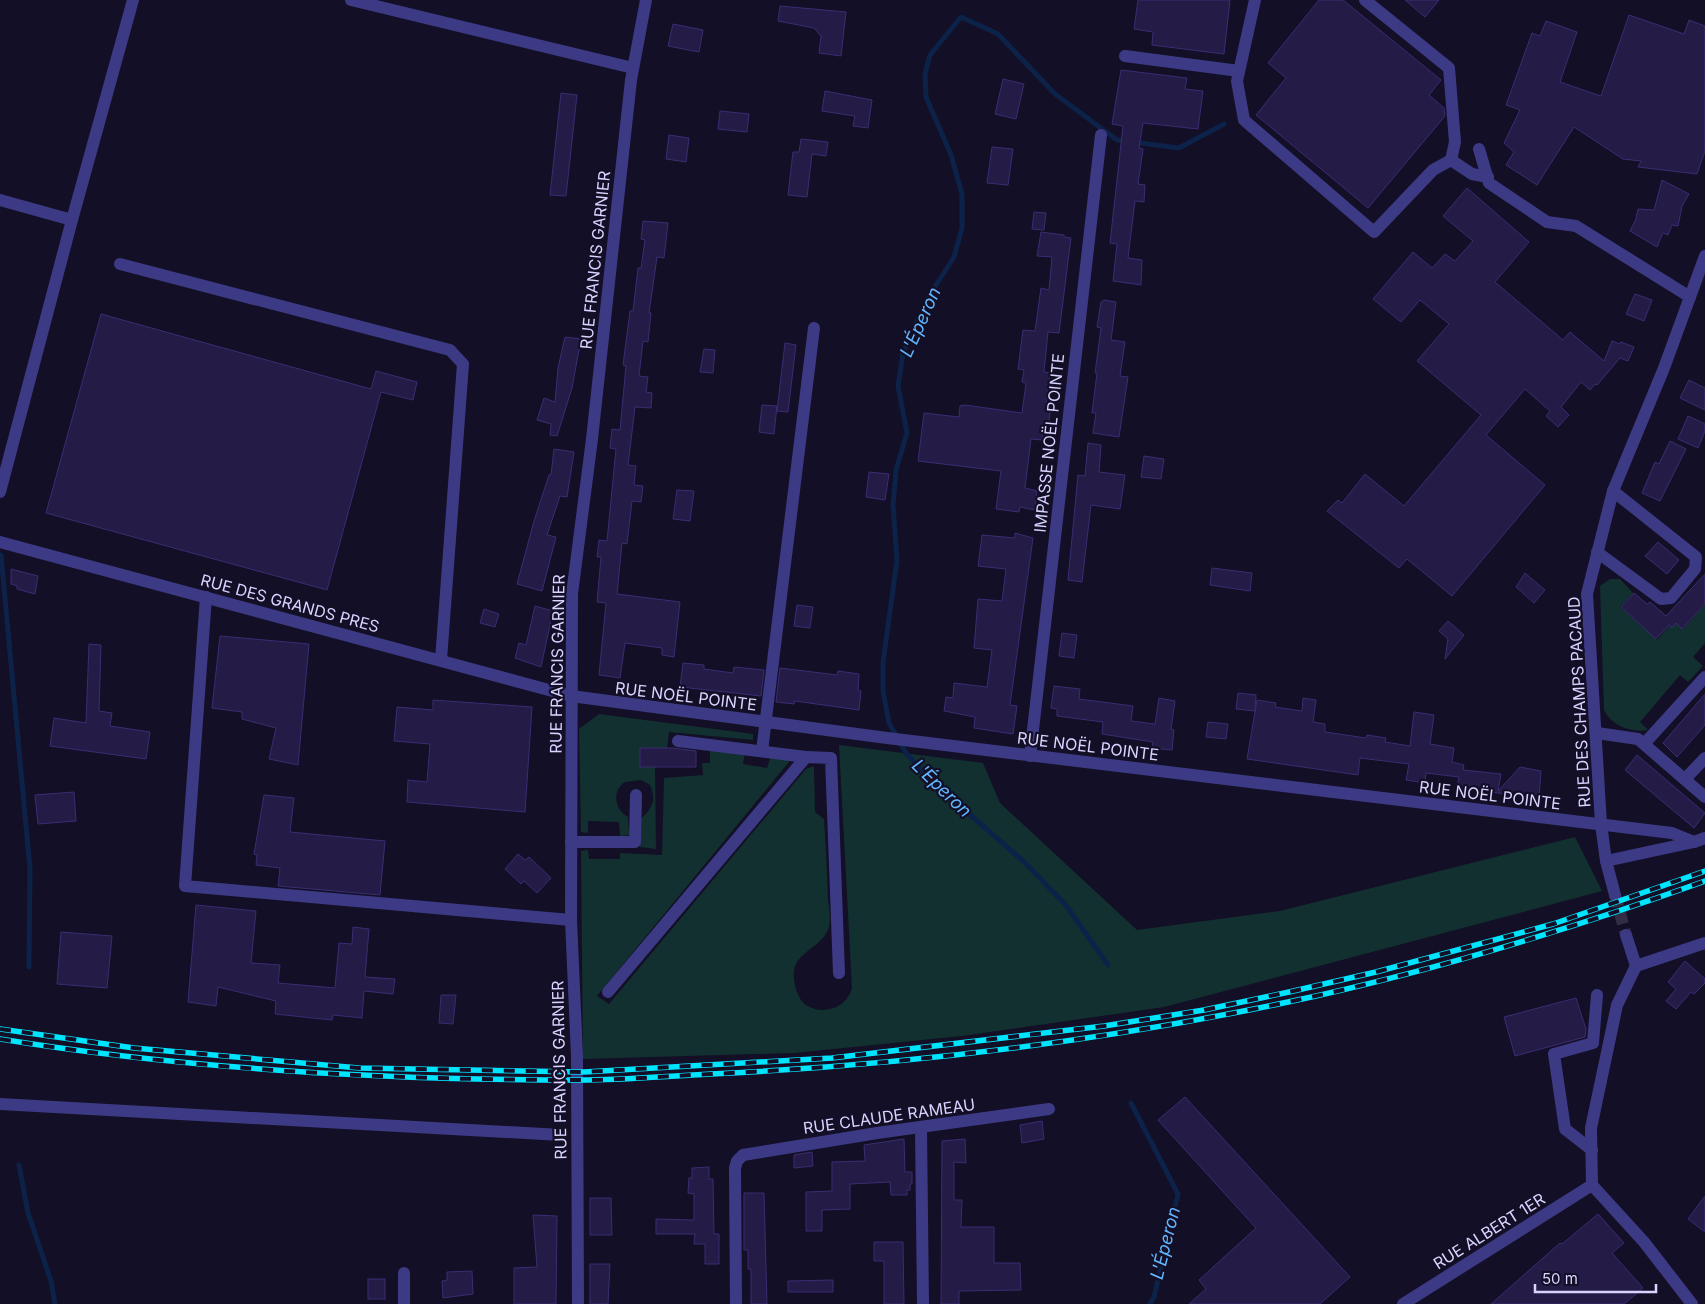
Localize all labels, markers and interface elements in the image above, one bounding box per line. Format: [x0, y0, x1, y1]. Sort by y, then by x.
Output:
street label: RUE FRANCIS GARNIER [576, 170, 614, 350]
water label: L'Éperon [894, 283, 945, 360]
street label: IMPASSE NOËL POINTE [1030, 353, 1068, 533]
street label: RUE DES GRANDS PRES [198, 569, 382, 637]
street label: RUE FRANCIS GARNIER [545, 574, 569, 754]
street label: RUE DES CHAMPS PACAUD [1563, 596, 1595, 808]
street label: RUE NOËL POINTE [614, 677, 758, 715]
street label: RUE NOËL POINTE [1016, 727, 1160, 765]
water label: L'Éperon [908, 754, 977, 821]
street label: RUE NOËL POINTE [1418, 776, 1562, 814]
street label: RUE FRANCIS GARNIER [547, 980, 571, 1160]
street label: RUE CLAUDE RAMEAU [802, 1094, 976, 1138]
street label: RUE ALBERT 1ER [1429, 1189, 1549, 1273]
water label: L'Éperon [1145, 1204, 1184, 1281]
scale bar [1535, 1262, 1656, 1294]
text: 50 m [1542, 1269, 1578, 1288]

